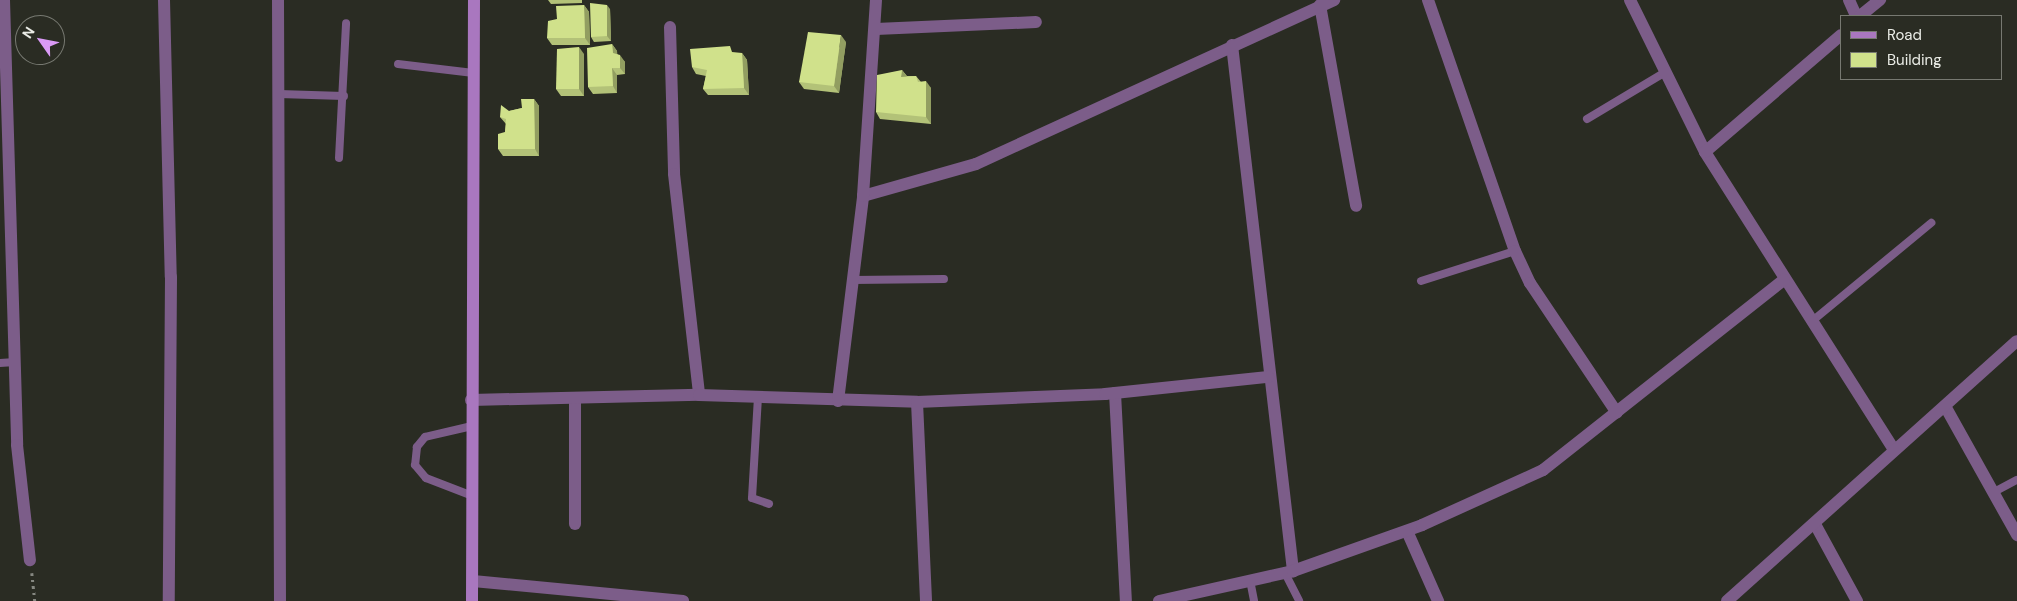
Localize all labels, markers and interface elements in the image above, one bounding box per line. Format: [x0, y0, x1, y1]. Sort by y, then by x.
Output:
north arrow [15, 15, 65, 65]
legend [1840, 15, 2002, 80]
text: N [18, 23, 39, 42]
text: Road [1887, 25, 1922, 45]
text: Building [1887, 50, 1942, 70]

